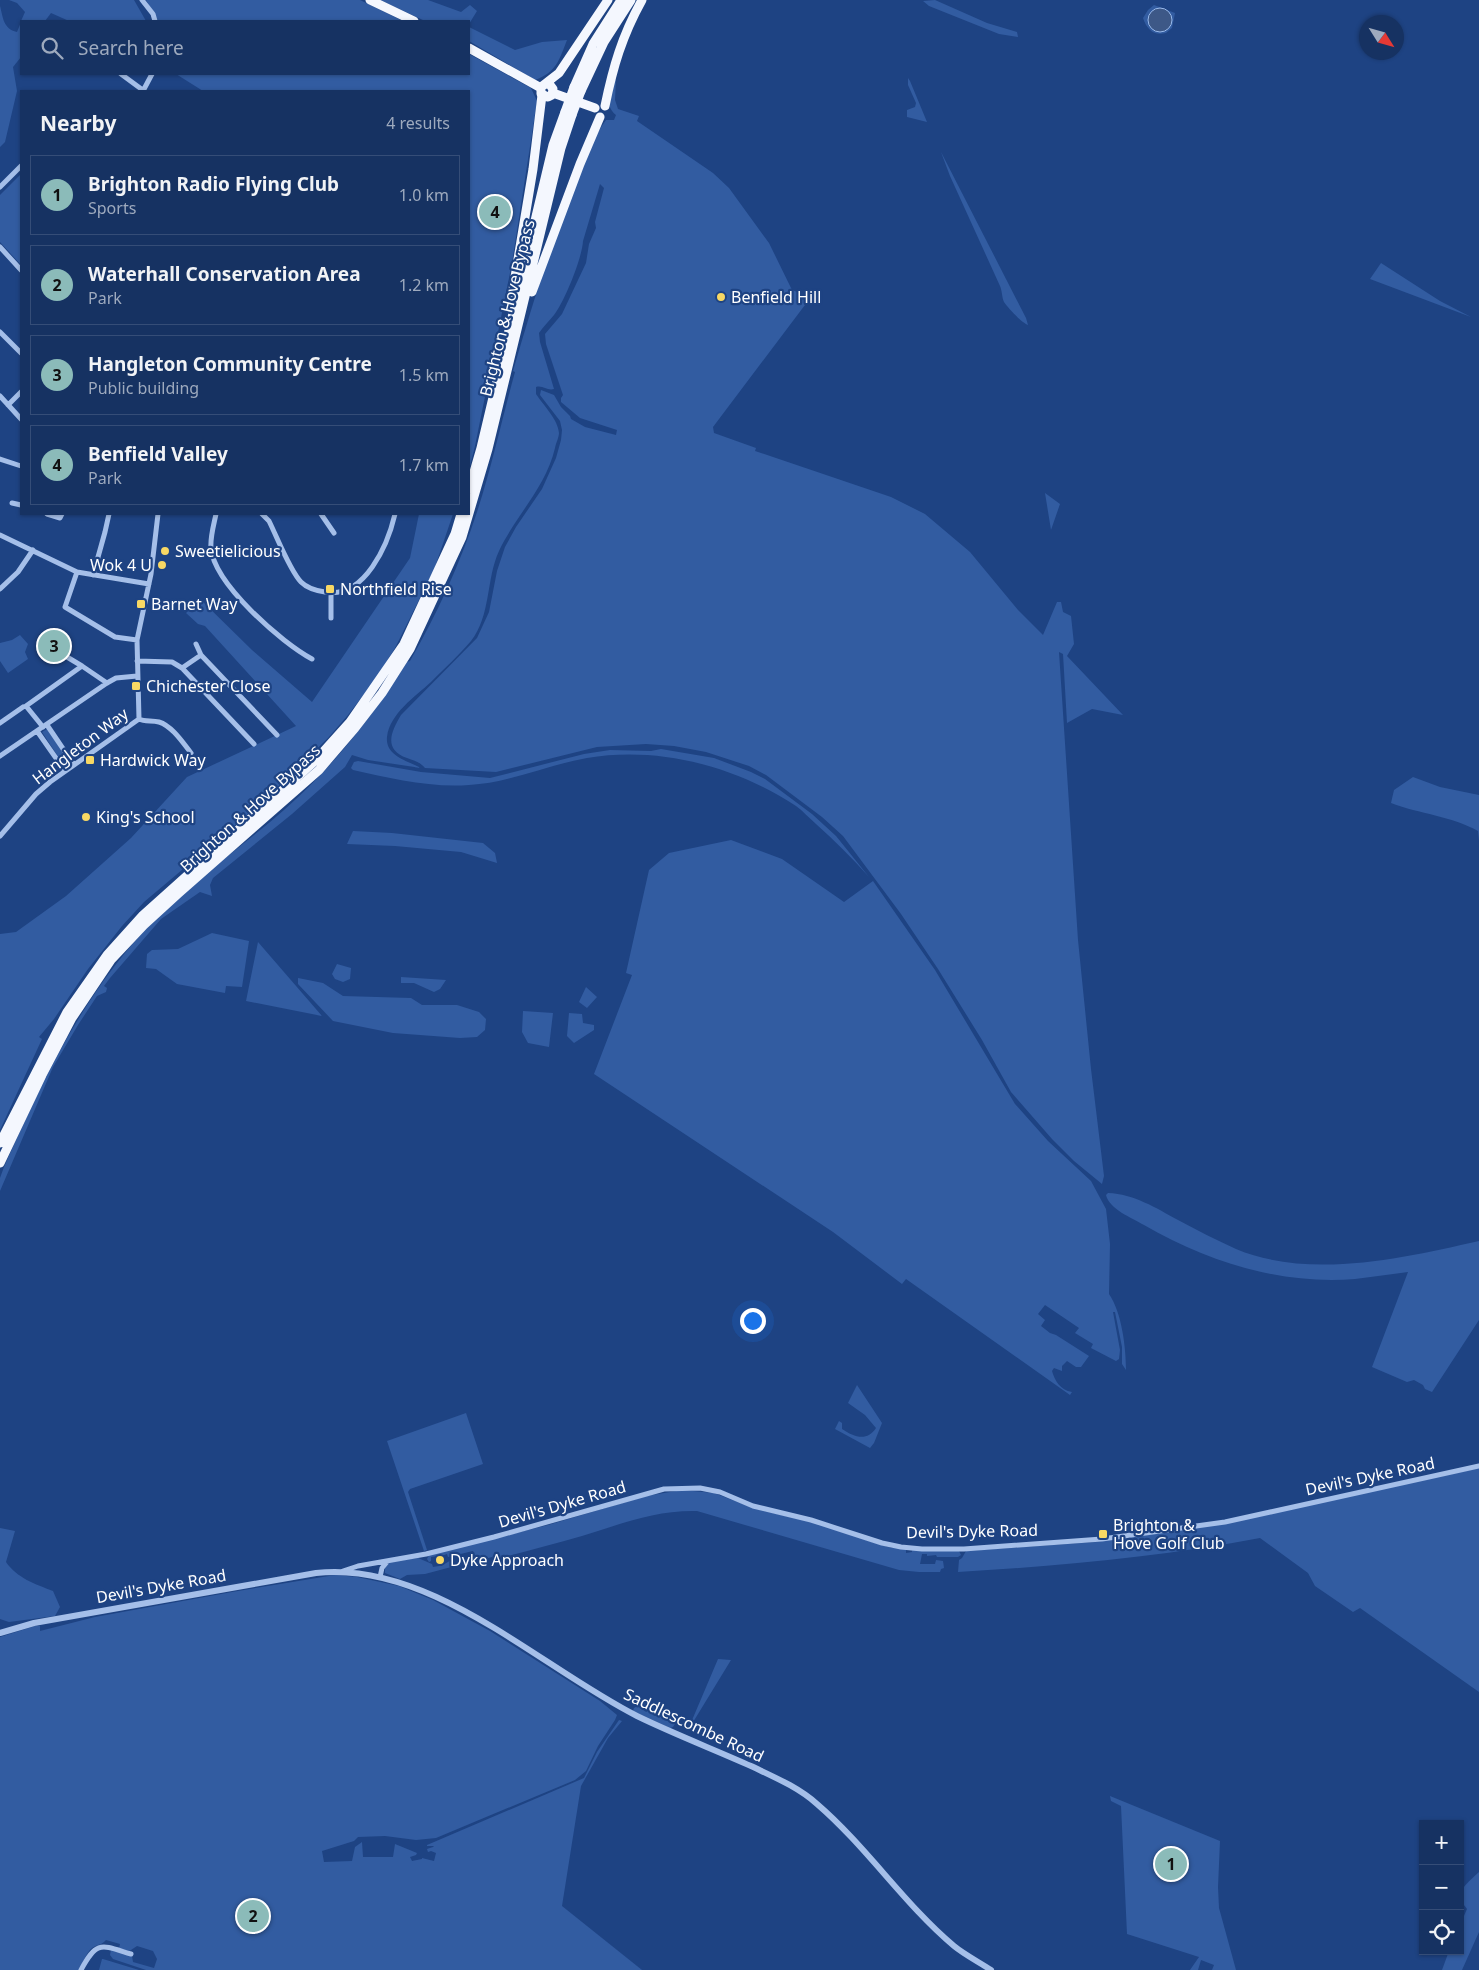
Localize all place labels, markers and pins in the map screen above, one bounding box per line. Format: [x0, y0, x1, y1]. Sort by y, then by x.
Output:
pin: 4 [479, 193, 511, 231]
place label: Benfield Hill [731, 286, 821, 308]
marker: Benfield Hill [715, 291, 727, 303]
place label: Sweetielicious [175, 540, 281, 562]
marker: Sweetielicious [159, 545, 171, 557]
place label: Wok 4 U [90, 554, 152, 576]
marker: Wok 4 U [156, 559, 168, 571]
place label: Northfield Rise [340, 578, 452, 600]
marker: Northfield Rise [324, 583, 336, 595]
place label: Barnet Way [151, 593, 238, 615]
marker: Barnet Way [135, 598, 147, 610]
pin: 3 [38, 627, 70, 665]
place label: Chichester Close [146, 675, 271, 697]
marker: Chichester Close [130, 680, 142, 692]
place label: Hardwick Way [100, 749, 207, 771]
marker: Hardwick Way [84, 754, 96, 766]
place label: King's School [96, 806, 195, 828]
marker: King's School [80, 811, 92, 823]
place label: Brighton & Hove Golf Club [1113, 1514, 1225, 1554]
marker: Brighton & Hove Golf Club [1097, 1528, 1109, 1540]
place label: Dyke Approach [450, 1549, 564, 1571]
marker: Dyke Approach [434, 1554, 446, 1566]
pin: 1 [1155, 1845, 1187, 1883]
pin: 2 [237, 1897, 269, 1935]

